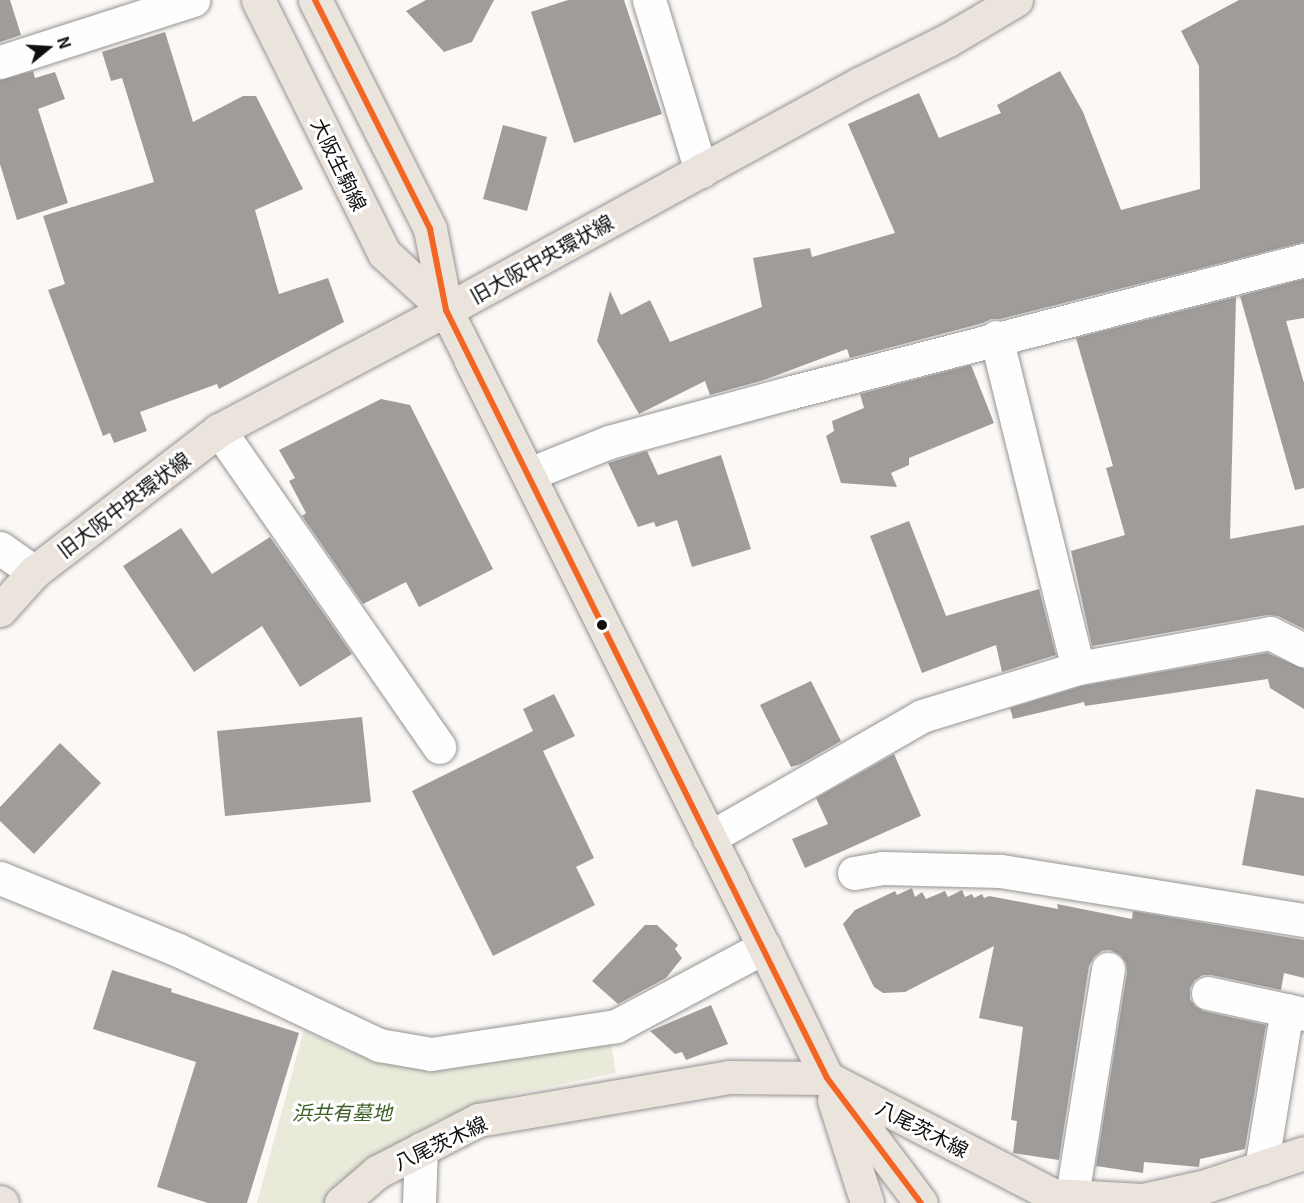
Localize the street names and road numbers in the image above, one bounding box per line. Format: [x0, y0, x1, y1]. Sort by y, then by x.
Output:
street label: 大阪生駒線 [307, 114, 373, 214]
street label: 旧大阪中央環状線 [465, 209, 617, 307]
street label: 旧大阪中央環状線 [52, 446, 194, 562]
street label: 八尾茨木線 [873, 1095, 973, 1161]
street label: 八尾茨木線 [390, 1110, 490, 1174]

